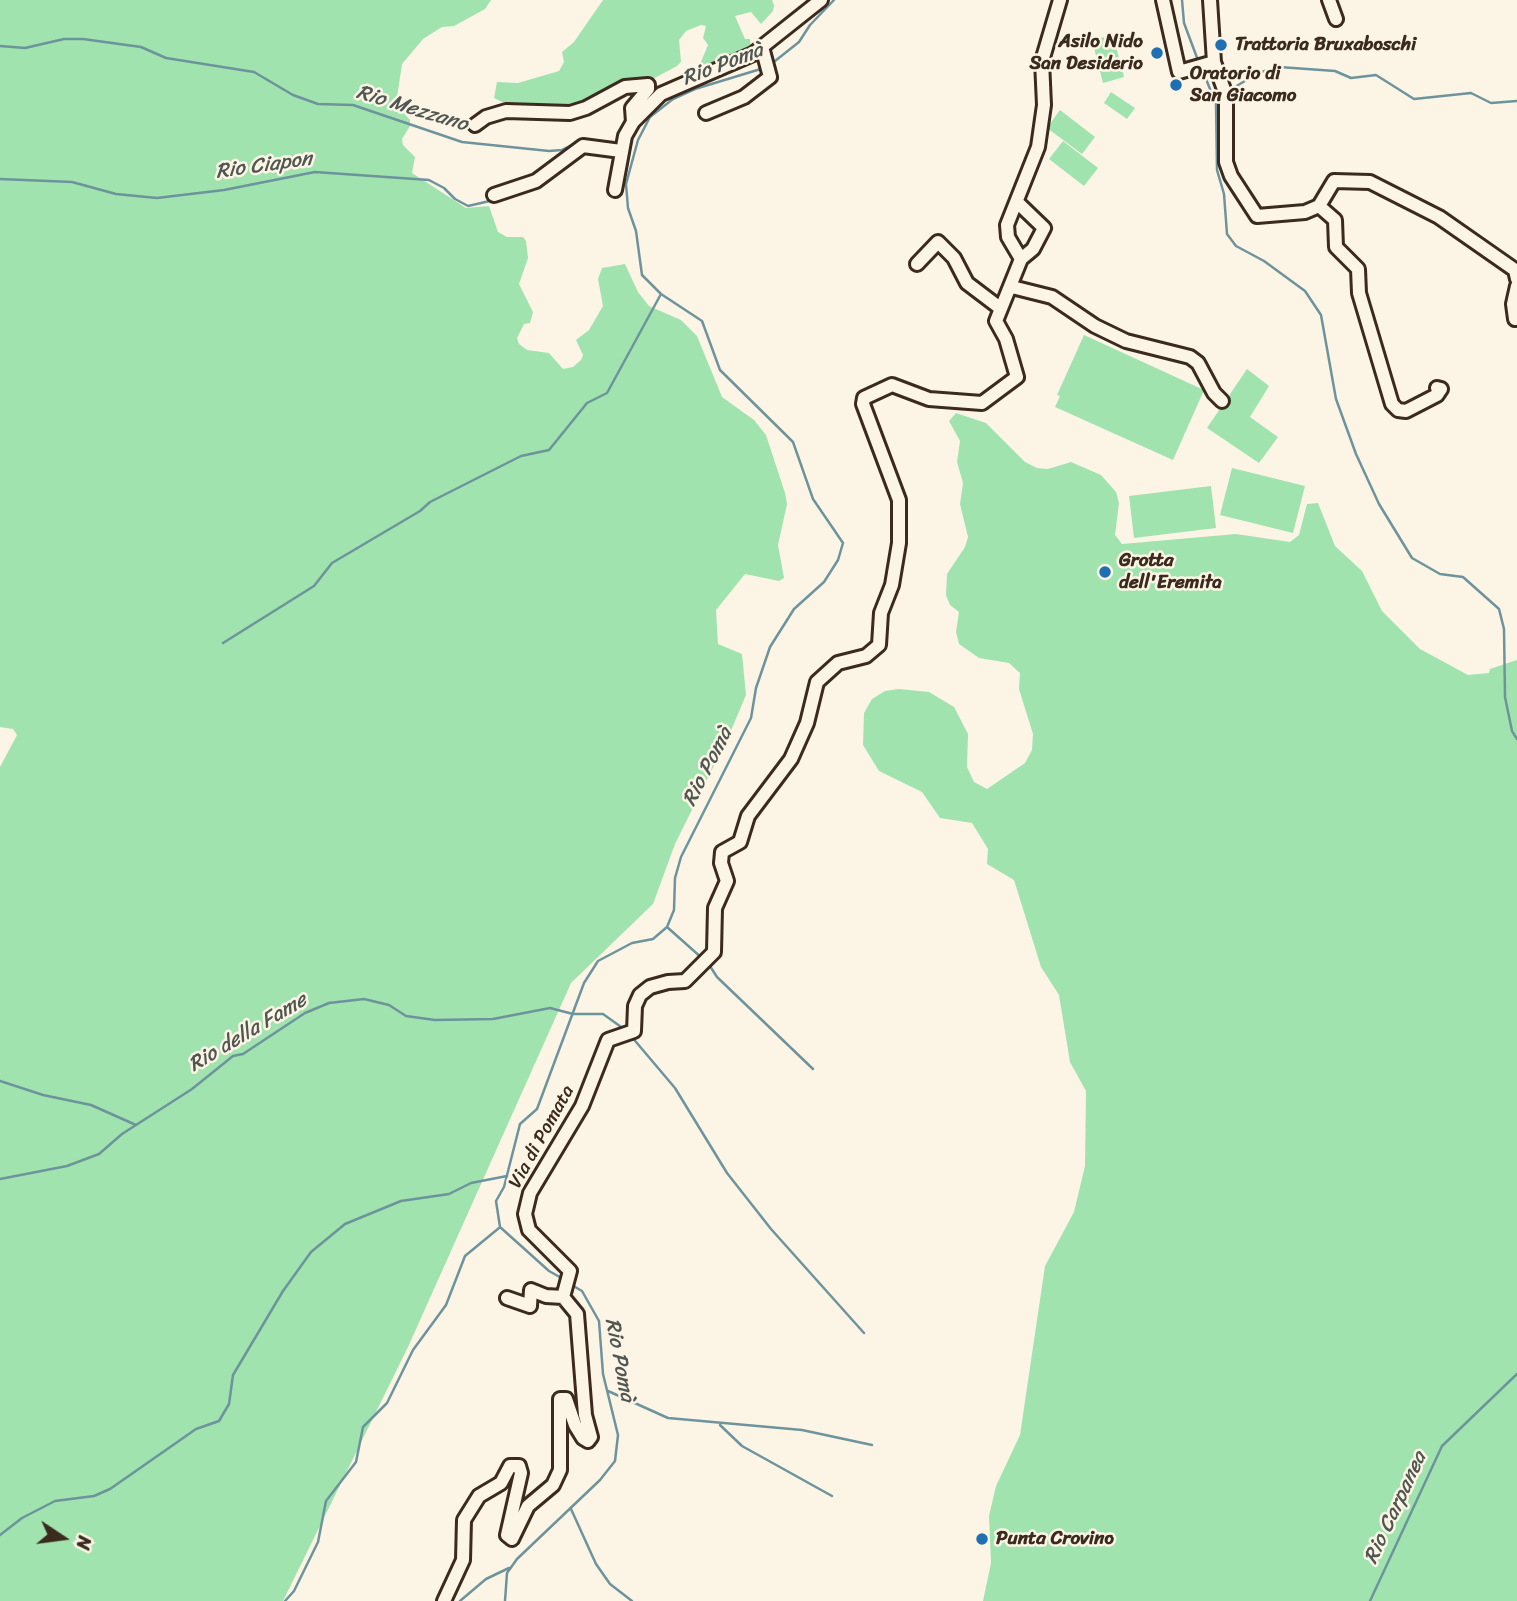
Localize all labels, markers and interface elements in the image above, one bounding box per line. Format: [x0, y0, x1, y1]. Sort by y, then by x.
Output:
place label: Asilo Nido San Desiderio [1029, 31, 1143, 75]
place label: Trattoria Bruxaboschi [1235, 34, 1416, 56]
marker: Trattoria Bruxaboschi [1213, 37, 1229, 53]
water label: Rio Pomà [679, 38, 767, 92]
marker: Asilo Nido San Desiderio [1149, 45, 1165, 61]
place label: Oratorio di San Giacomo [1190, 63, 1296, 107]
marker: Oratorio di San Giacomo [1168, 77, 1184, 93]
water label: Rio Mezzano [353, 80, 471, 138]
water label: Rio Ciapon [214, 147, 314, 185]
place label: Grotta dell'Eremita [1119, 550, 1222, 594]
marker: Grotta dell'Eremita [1097, 564, 1113, 580]
water label: Rio Pomà [678, 724, 738, 810]
water label: Rio della Fame [184, 988, 312, 1078]
street label: Via di Pomata [504, 1081, 580, 1193]
water label: Rio Pomà [599, 1316, 639, 1404]
water label: Rio Carpanea [1359, 1448, 1433, 1568]
north arrow [28, 1503, 98, 1573]
place label: Punta Crovino [996, 1528, 1114, 1550]
marker: Punta Crovino [974, 1531, 990, 1547]
text: N [66, 1533, 102, 1553]

